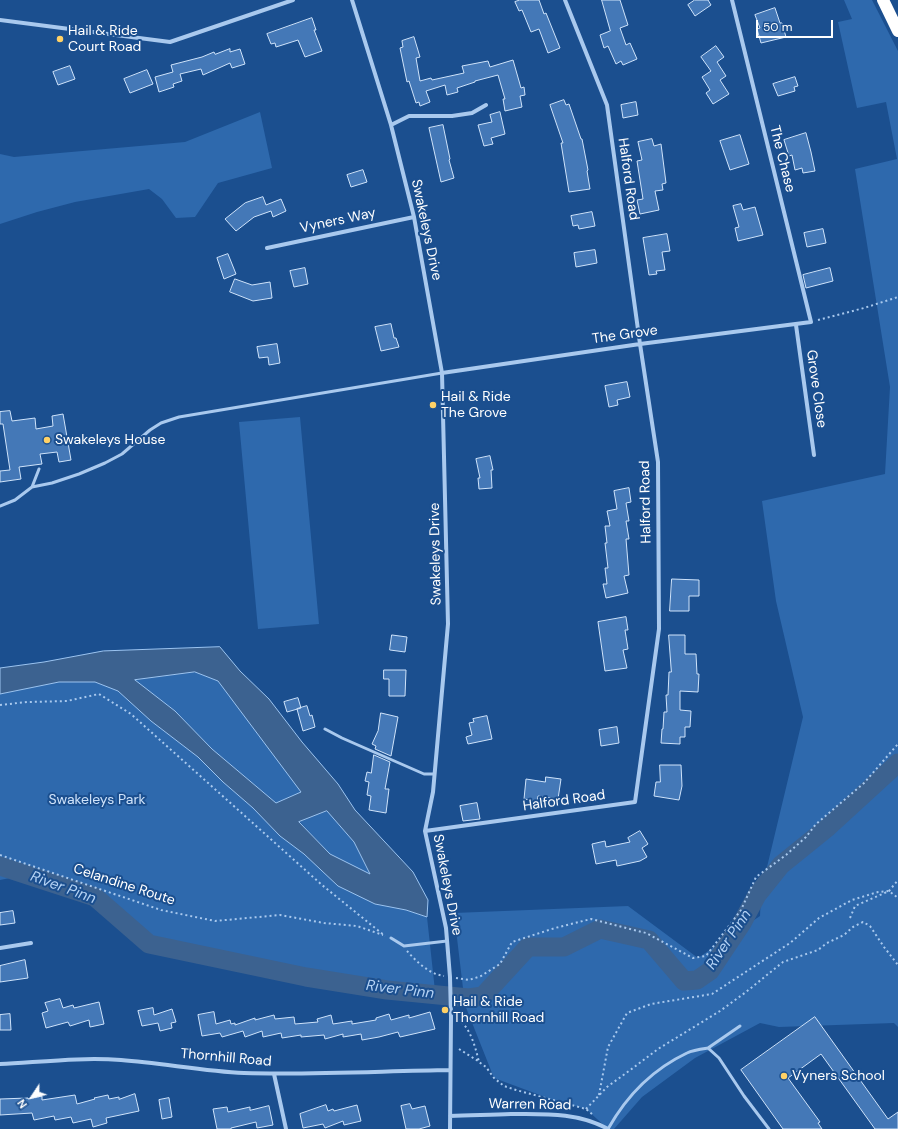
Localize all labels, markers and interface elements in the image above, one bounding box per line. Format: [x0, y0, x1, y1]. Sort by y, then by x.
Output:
scale bar [758, 12, 835, 38]
text: 50 m [763, 19, 792, 35]
place label: Hail & Ride Court Road [68, 23, 141, 56]
marker: Hail & Ride Court Road [55, 34, 65, 44]
street label: The Chase [766, 124, 798, 194]
street label: Halford Road [614, 137, 642, 221]
street label: Swakeleys Drive [407, 178, 445, 282]
street label: Vyners Way [299, 205, 377, 237]
street label: The Grove [591, 322, 659, 348]
street label: Grove Close [802, 349, 830, 429]
place label: Hail & Ride The Grove [441, 389, 511, 422]
marker: Hail & Ride The Grove [428, 400, 438, 410]
place label: Swakeleys House [55, 432, 165, 448]
marker: Swakeleys House [42, 435, 52, 445]
street label: Halford Road [637, 460, 655, 544]
street label: Swakeleys Drive [427, 502, 445, 606]
street label: Halford Road [522, 787, 606, 815]
park label: Swakeleys Park [48, 792, 146, 808]
street label: Swakeleys Drive [429, 833, 465, 937]
street label: Celandine Route [71, 861, 177, 909]
water label: River Pinn [28, 868, 98, 908]
water label: River Pinn [702, 907, 756, 973]
water label: River Pinn [365, 977, 435, 1003]
place label: Hail & Ride Thornhill Road [453, 994, 544, 1026]
marker: Hail & Ride Thornhill Road [440, 1005, 450, 1015]
street label: Thornhill Road [180, 1046, 272, 1070]
place label: Vyners School [792, 1068, 885, 1084]
marker: Vyners School [779, 1071, 789, 1081]
north arrow [12, 1077, 52, 1117]
street label: Warren Road [488, 1096, 572, 1114]
text: N [14, 1097, 30, 1111]

